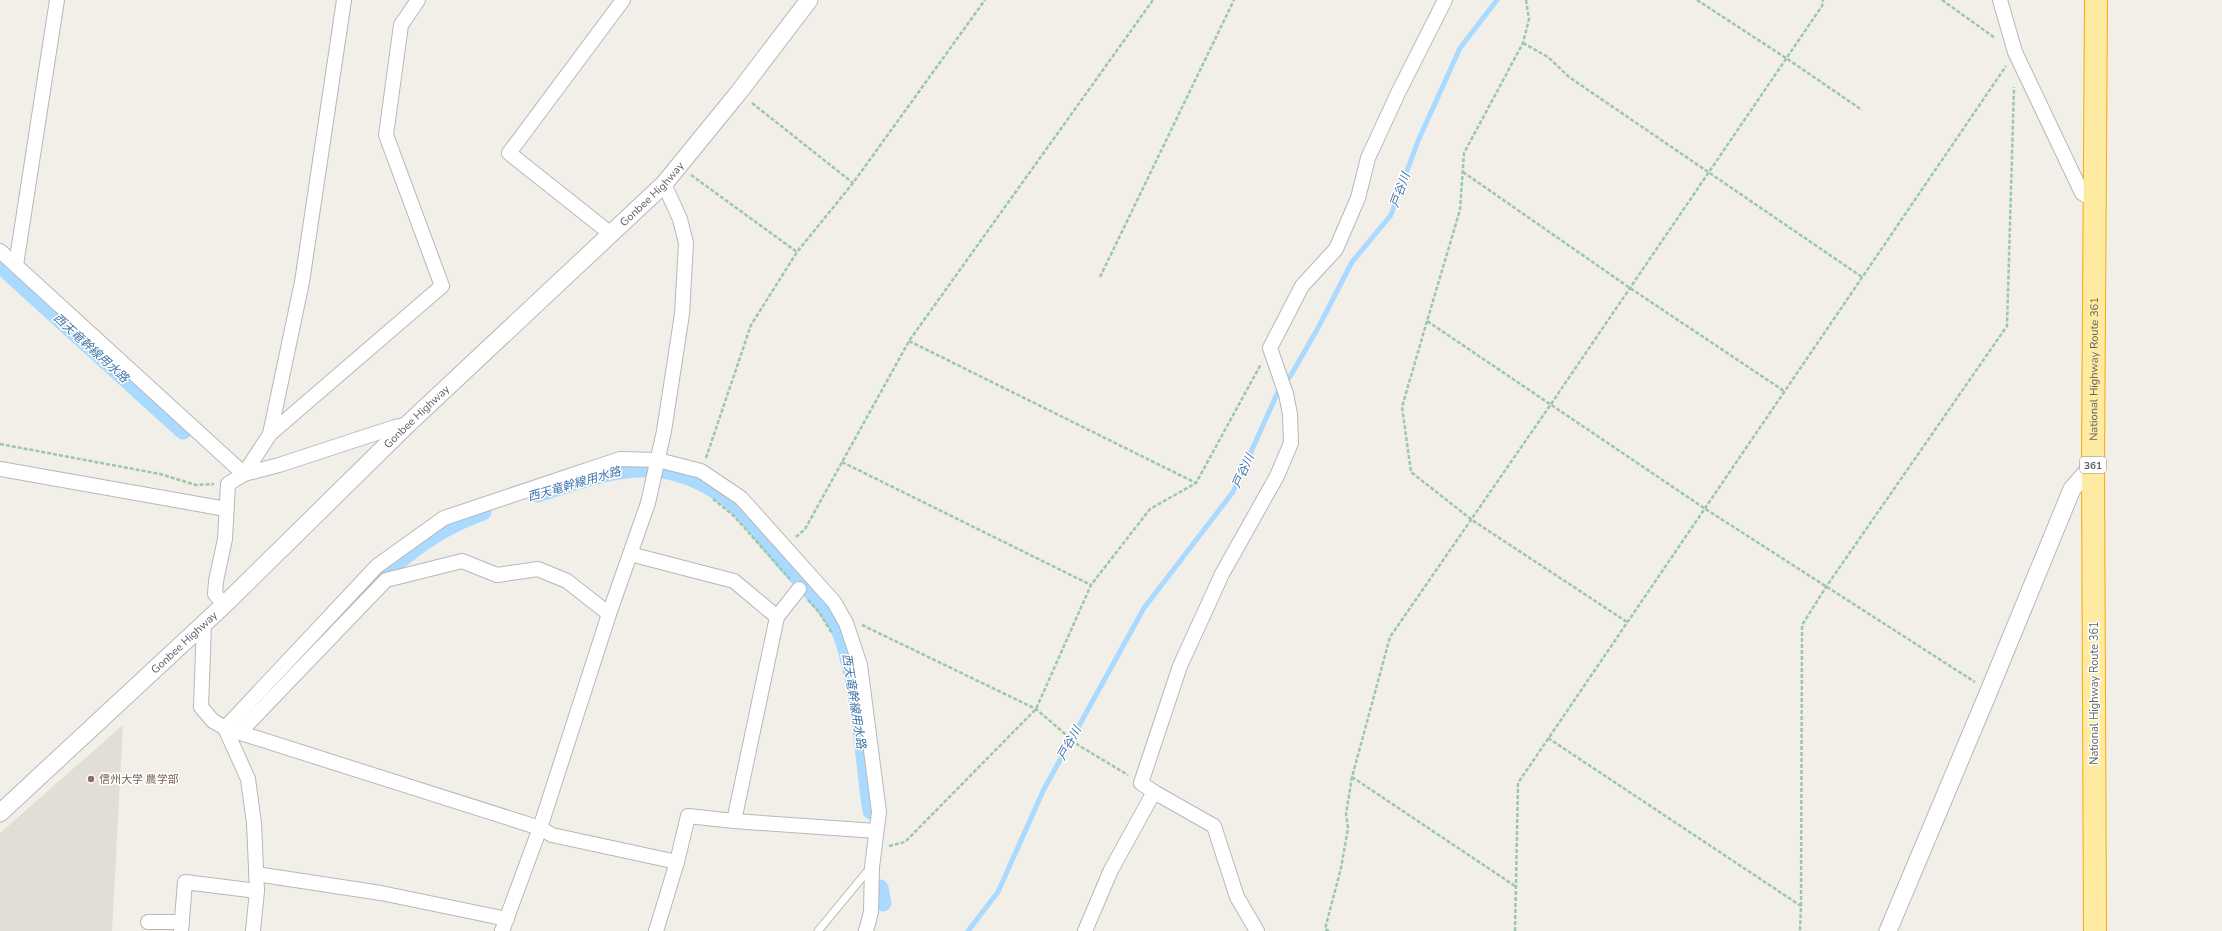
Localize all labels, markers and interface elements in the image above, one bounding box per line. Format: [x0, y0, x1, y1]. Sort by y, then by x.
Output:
street label: Gonbee Highway [617, 158, 688, 230]
water label: 戸谷川 [1386, 168, 1414, 210]
street label: National Highway Route 361 [2086, 297, 2102, 441]
water label: 西天竜幹線用水路 [50, 310, 133, 387]
street label: Gonbee Highway [381, 382, 453, 452]
water label: 戸谷川 [1228, 449, 1258, 491]
road number: 361 [2080, 457, 2106, 473]
water label: 西天竜幹線用水路 [526, 463, 623, 505]
street label: Gonbee Highway [148, 608, 221, 677]
street label: National Highway Route 361 [2087, 621, 2102, 765]
water label: 西天竜幹線用水路 [839, 652, 870, 751]
water label: 戸谷川 [1053, 722, 1086, 763]
place label: 信州大学 農学部 [99, 772, 179, 787]
marker: 信州大学 農学部 [86, 774, 96, 784]

